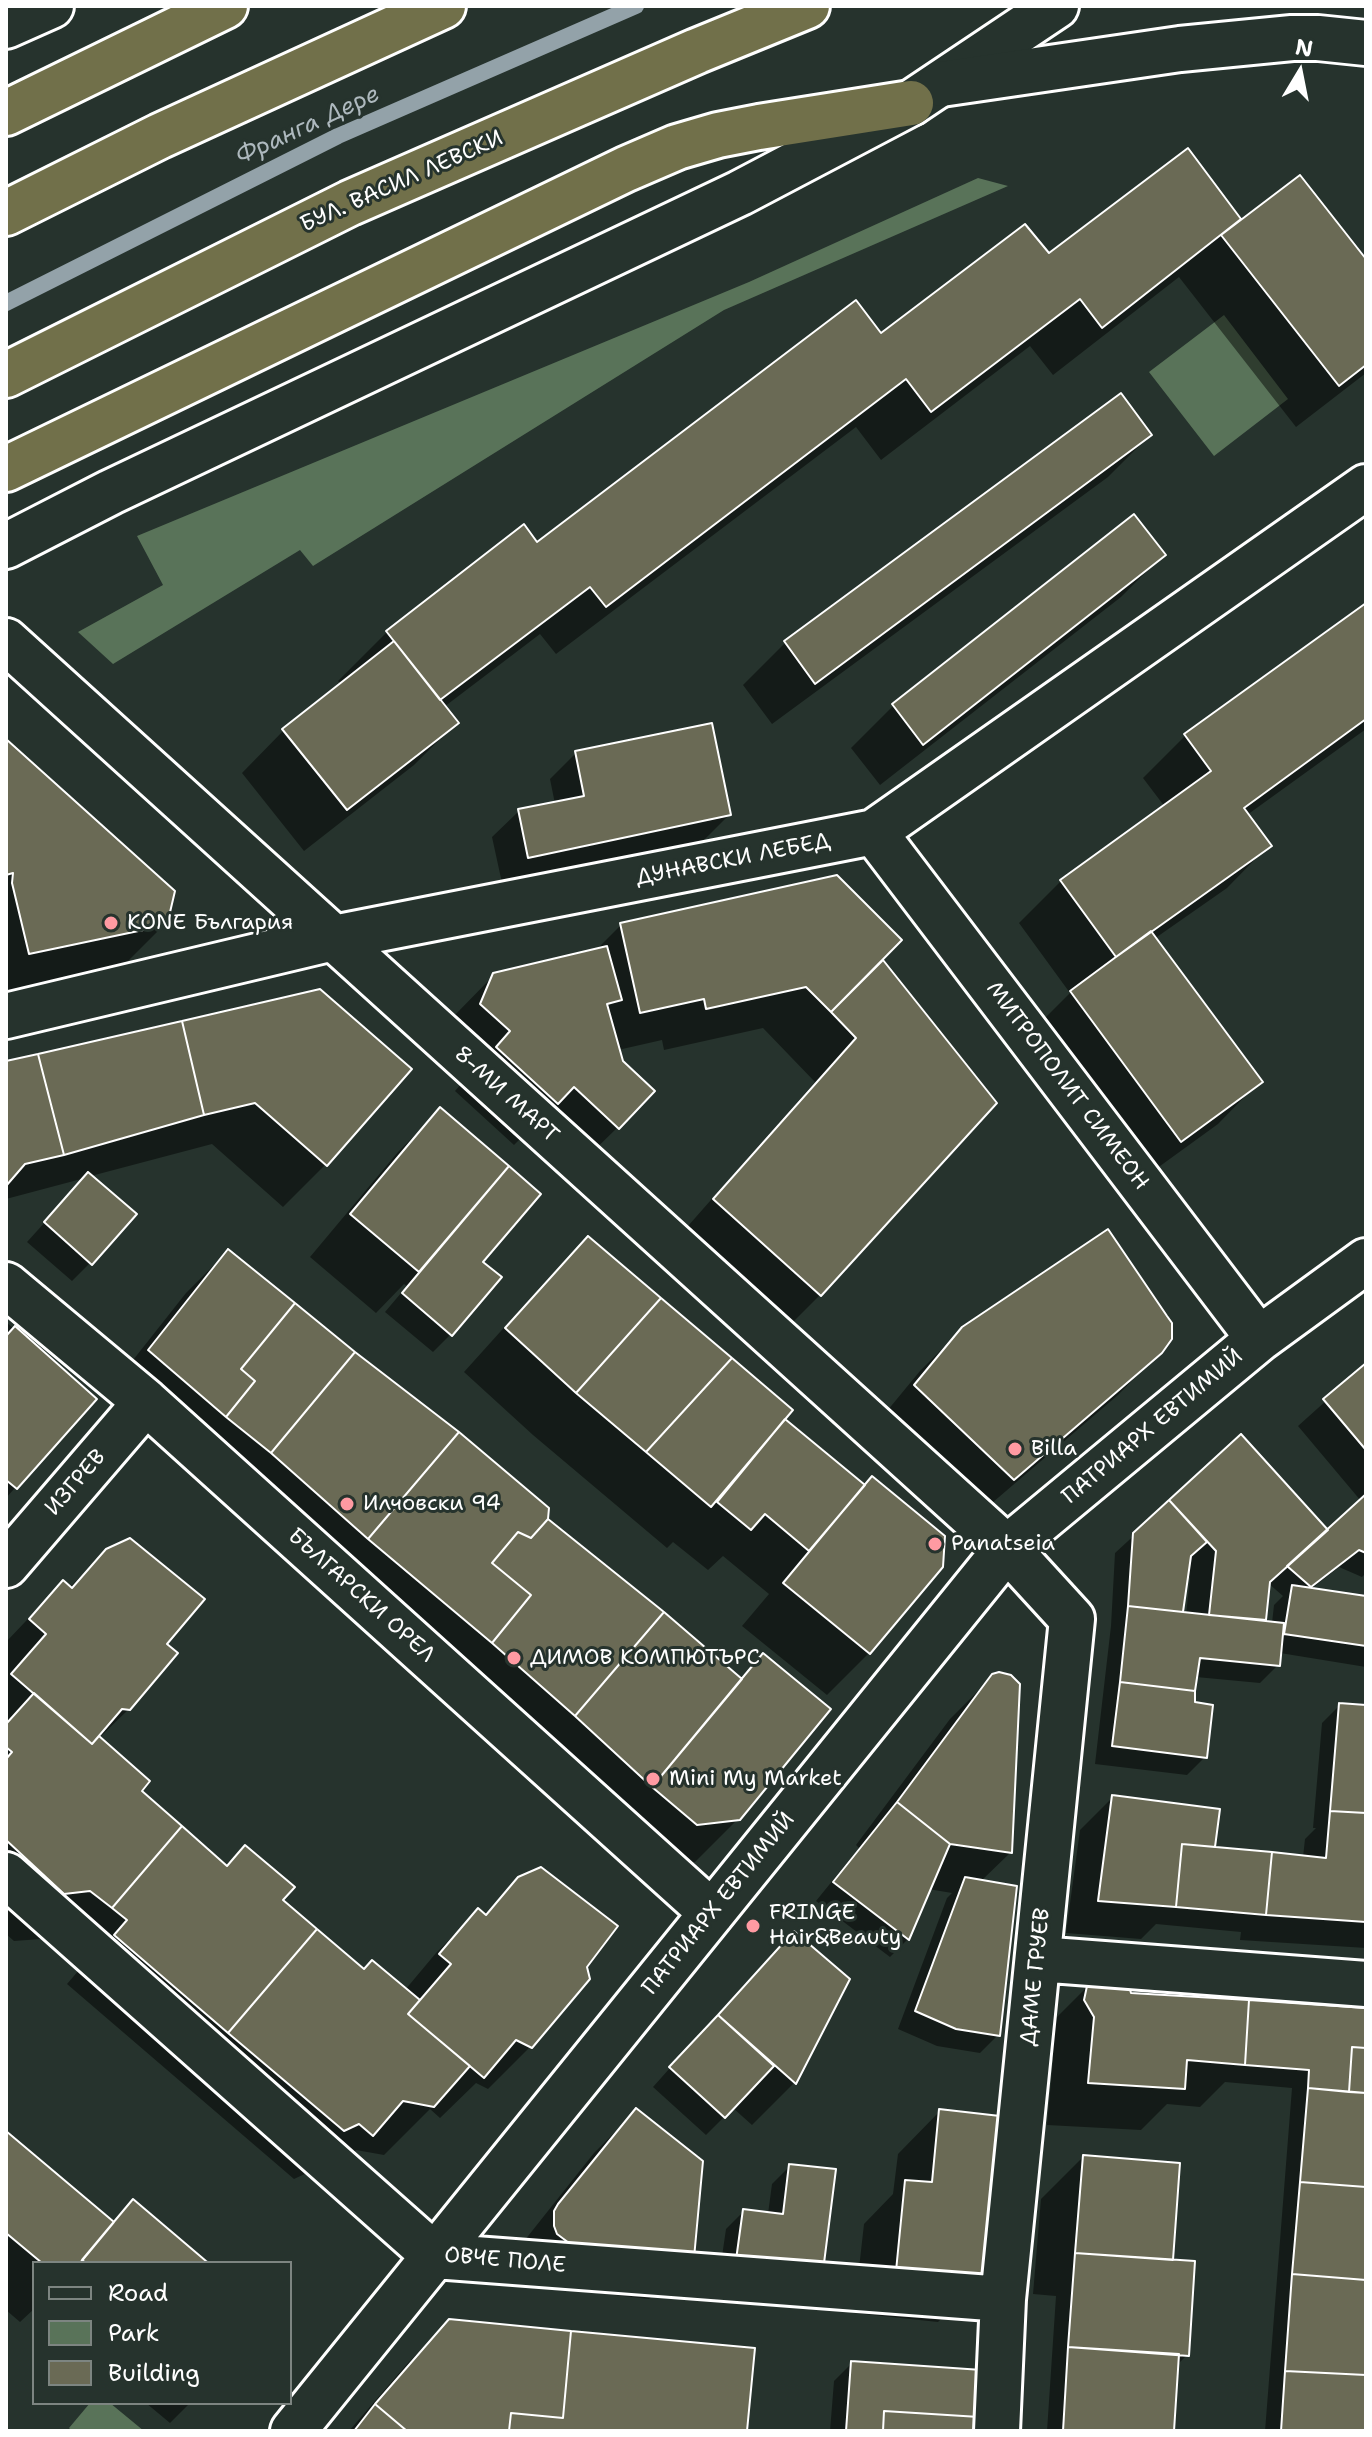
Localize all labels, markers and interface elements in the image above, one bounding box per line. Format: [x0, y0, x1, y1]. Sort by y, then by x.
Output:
north arrow [1260, 32, 1340, 112]
text: N [1293, 32, 1315, 64]
water label: Франга Дере [232, 80, 384, 172]
street label: БУЛ. ВАСИЛ ЛЕВСКИ [297, 125, 507, 239]
street label: ДУНАВСКИ ЛЕБЕД [634, 828, 832, 892]
place label: KONE България [127, 910, 293, 936]
marker: KONE България [102, 914, 120, 932]
street label: МИТРОПОЛИТ СИМЕОН [980, 977, 1154, 1195]
street label: 8-МИ МАРТ [448, 1041, 564, 1149]
street label: ПАТРИАРХ ЕВТИМИЙ [1057, 1344, 1249, 1510]
place label: Billa [1031, 1436, 1077, 1462]
marker: Billa [1006, 1440, 1024, 1458]
street label: ИЗГРЕВ [40, 1445, 112, 1521]
place label: Илчовски 94 [363, 1491, 501, 1517]
marker: Илчовски 94 [338, 1495, 356, 1513]
street label: БЪЛГАРСКИ ОРЕЛ [282, 1523, 440, 1669]
place label: Panatseia [951, 1531, 1055, 1557]
marker: Panatseia [926, 1535, 944, 1553]
place label: ДИМОВ КОМПЮТЪРС [530, 1645, 760, 1671]
marker: ДИМОВ КОМПЮТЪРС [505, 1649, 523, 1667]
place label: Mini My Market [669, 1766, 842, 1792]
marker: Mini My Market [644, 1770, 662, 1788]
street label: ПАТРИАРХ ЕВТИМИЙ [637, 1807, 801, 2001]
place label: FRINGE Hair&Beauty [769, 1900, 901, 1952]
street label: ДАМЕ ГРУЕВ [1016, 1907, 1056, 2047]
marker: FRINGE Hair&Beauty [744, 1917, 762, 1935]
street label: ОВЧЕ ПОЛЕ [443, 2243, 567, 2279]
legend [32, 2261, 292, 2405]
text: Road [108, 2277, 168, 2309]
text: Park [108, 2317, 160, 2349]
text: Building [108, 2357, 200, 2389]

